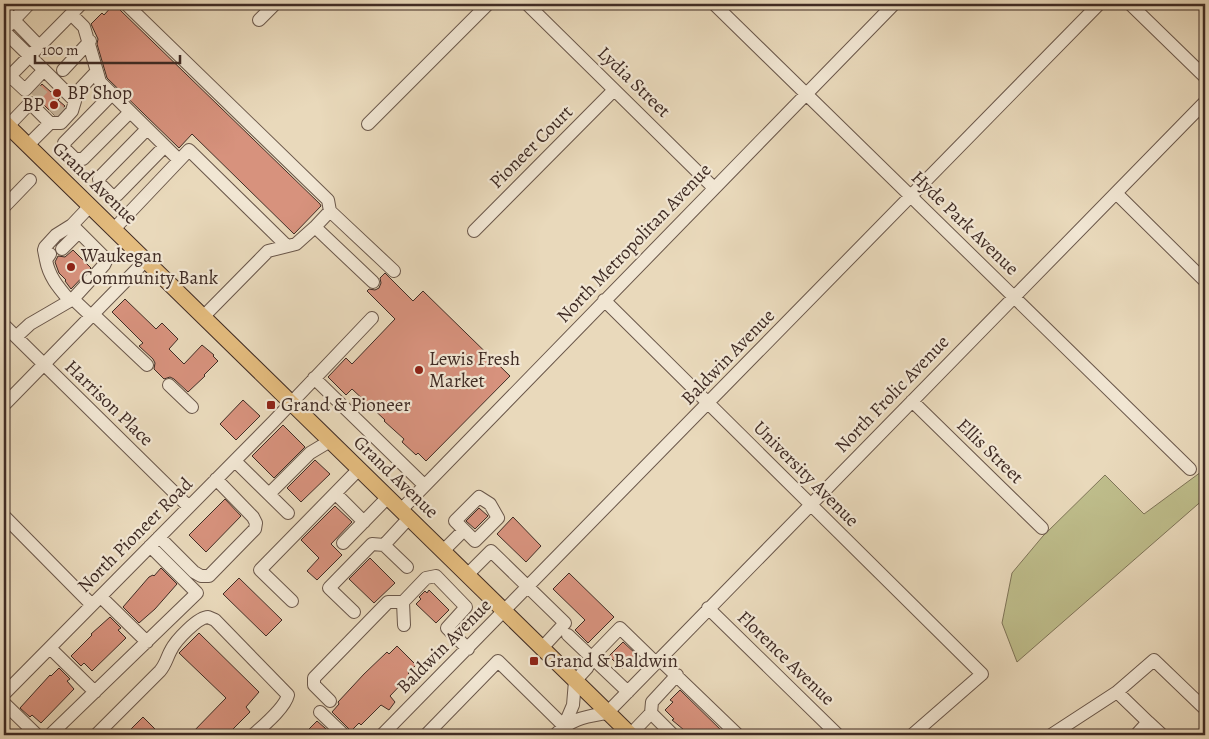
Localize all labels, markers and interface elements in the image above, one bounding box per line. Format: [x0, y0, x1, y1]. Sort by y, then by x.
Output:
scale bar [35, 32, 180, 64]
text: 100 m [42, 40, 79, 60]
street label: Lydia Street [592, 41, 676, 123]
place label: BP Shop [67, 80, 132, 106]
marker: BP Shop [51, 87, 63, 99]
place label: BP [22, 92, 45, 118]
marker: BP [48, 99, 60, 111]
street label: Pioneer Court [483, 99, 579, 195]
street label: Grand Avenue [47, 136, 143, 230]
street label: North Metropolitan Avenue [551, 157, 717, 329]
street label: Hyde Park Avenue [905, 165, 1025, 281]
place label: Waukegan Community Bank [80, 243, 219, 291]
marker: Waukegan Community Bank [65, 261, 77, 273]
street label: Baldwin Avenue [675, 303, 781, 411]
street label: North Frolic Avenue [829, 329, 955, 459]
place label: Lewis Fresh Market [429, 346, 520, 394]
street label: Harrison Place [59, 354, 159, 452]
marker: Lewis Fresh Market [413, 364, 425, 376]
place label: Grand & Pioneer [281, 392, 411, 418]
marker: Grand & Pioneer [265, 399, 277, 411]
street label: Ellis Street [951, 412, 1029, 490]
street label: University Avenue [747, 415, 865, 533]
street label: Grand Avenue [348, 430, 444, 524]
street label: North Pioneer Road [72, 471, 199, 598]
street label: Baldwin Avenue [391, 593, 497, 699]
street label: Florence Avenue [731, 605, 841, 711]
place label: Grand & Baldwin [544, 648, 678, 674]
marker: Grand & Baldwin [528, 655, 540, 667]

